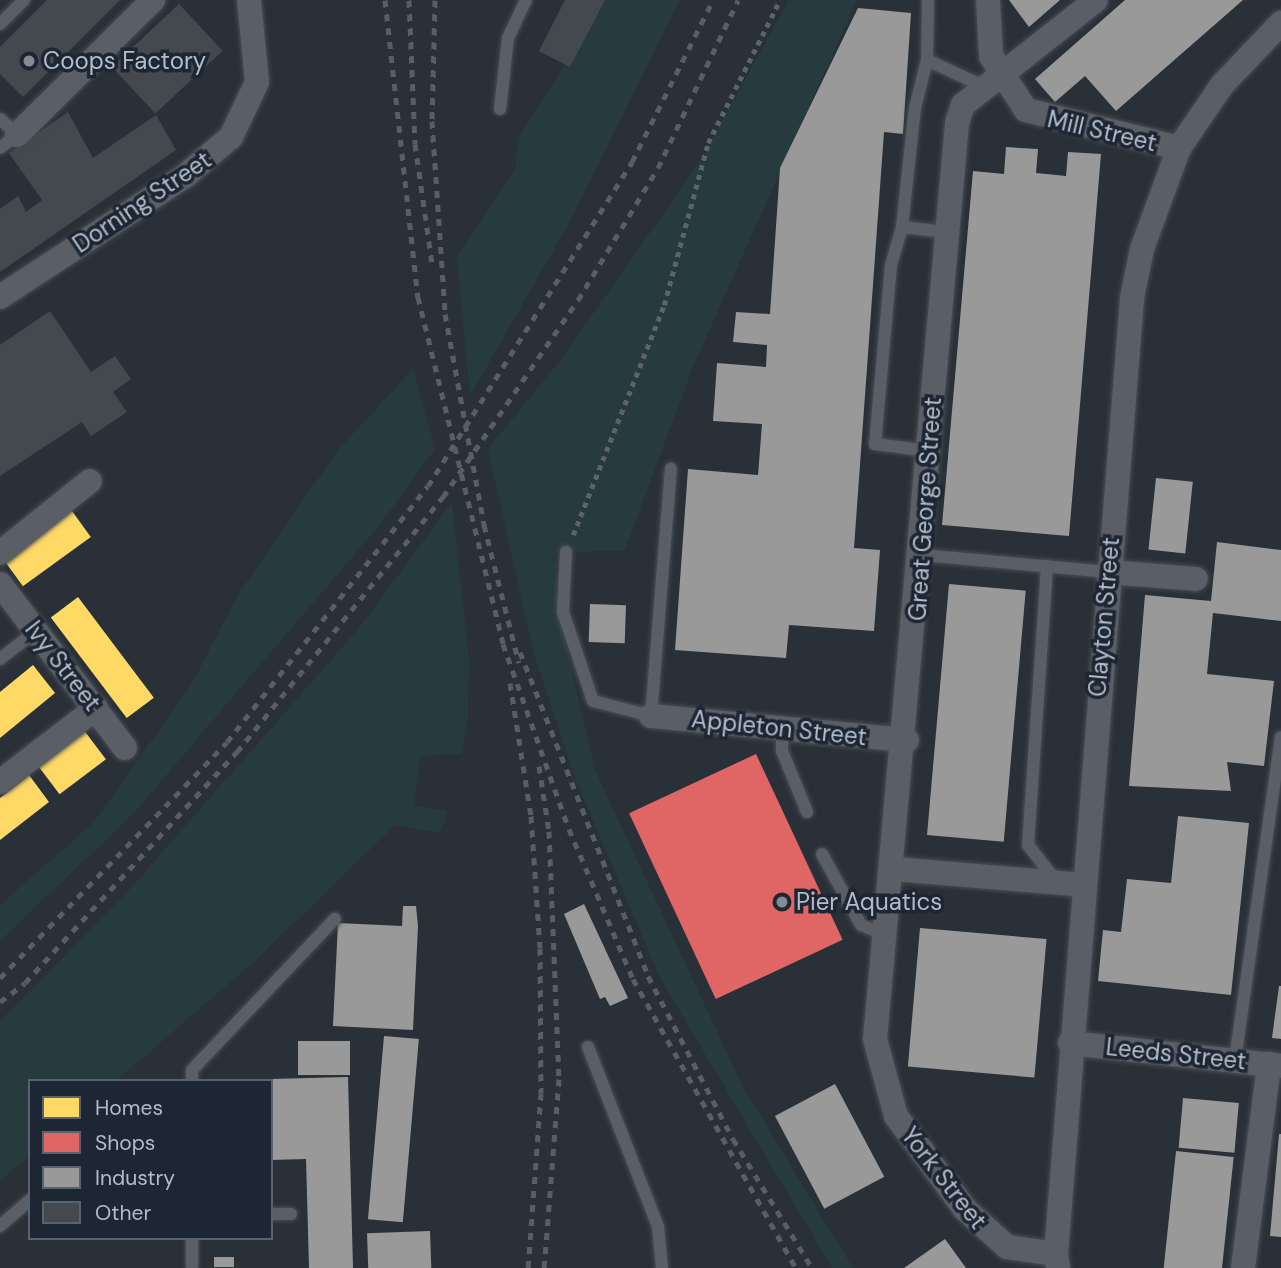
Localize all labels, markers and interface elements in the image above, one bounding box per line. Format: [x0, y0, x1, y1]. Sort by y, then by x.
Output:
place label: Coops Factory [43, 47, 206, 75]
marker: Coops Factory [21, 53, 37, 69]
street label: Mill Street [1045, 104, 1159, 158]
street label: Dorning Street [67, 145, 217, 259]
street label: Great George Street [903, 396, 947, 622]
street label: Clayton Street [1083, 536, 1125, 698]
street label: Ivy Street [19, 615, 107, 717]
street label: Appleton Street [690, 704, 868, 752]
place label: Pier Aquatics [796, 888, 942, 916]
marker: Pier Aquatics [774, 894, 790, 910]
street label: Leeds Street [1104, 1032, 1248, 1076]
legend [28, 1079, 273, 1240]
text: Homes [95, 1094, 163, 1122]
street label: York Street [895, 1121, 993, 1235]
text: Shops [95, 1129, 155, 1157]
text: Industry [95, 1164, 175, 1192]
text: Other [95, 1199, 151, 1227]

